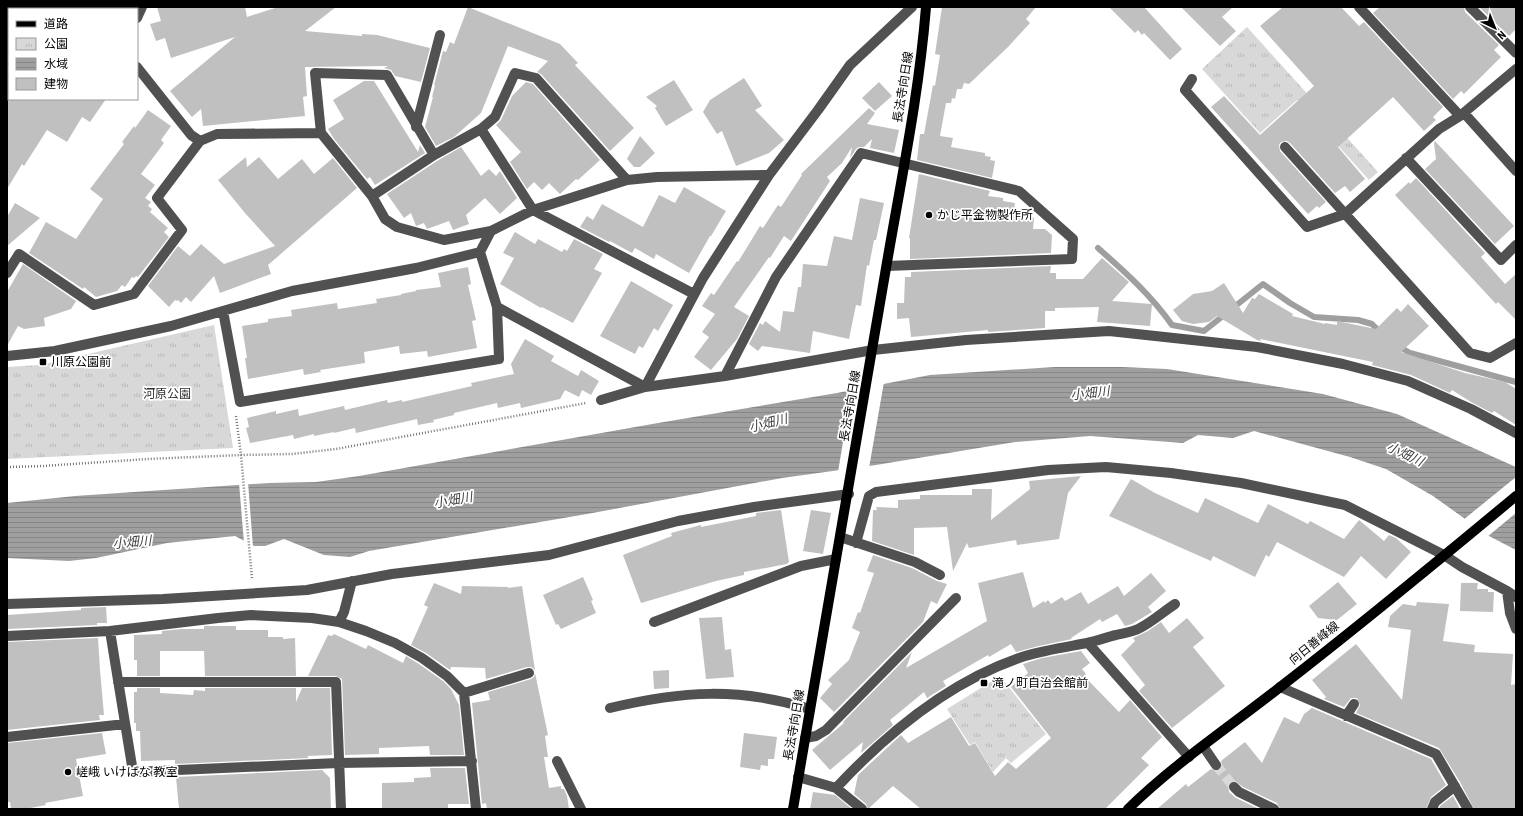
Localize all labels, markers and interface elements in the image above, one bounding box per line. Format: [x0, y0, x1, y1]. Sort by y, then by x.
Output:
legend [8, 8, 138, 100]
north arrow [1475, 8, 1515, 48]
text: 道路 [44, 17, 68, 31]
text: N [1494, 28, 1508, 42]
text: 公園 [44, 37, 68, 51]
street label: 長法寺向日線 [890, 50, 916, 124]
text: 水域 [44, 57, 68, 71]
text: 建物 [44, 77, 68, 91]
place label: かじ平金物製作所 [937, 208, 1033, 222]
marker: かじ平金物製作所 [924, 210, 934, 220]
place label: 川原公園前 [51, 355, 111, 369]
marker: 川原公園前 [38, 357, 48, 367]
street label: 長法寺向日線 [837, 369, 863, 443]
water label: 小畑川 [1070, 383, 1112, 402]
park label: 河原公園 [143, 387, 191, 401]
water label: 小畑川 [747, 411, 791, 435]
water label: 小畑川 [1384, 439, 1428, 470]
water label: 小畑川 [432, 489, 475, 511]
water label: 小畑川 [112, 533, 154, 551]
street label: 向日善峰線 [1286, 619, 1342, 667]
place label: 滝ノ町自治会館前 [992, 676, 1088, 690]
marker: 滝ノ町自治会館前 [979, 678, 989, 688]
street label: 長法寺向日線 [781, 688, 807, 762]
place label: 嵯峨 いけばな 教室 [76, 765, 178, 779]
marker: 嵯峨 いけばな 教室 [63, 767, 73, 777]

